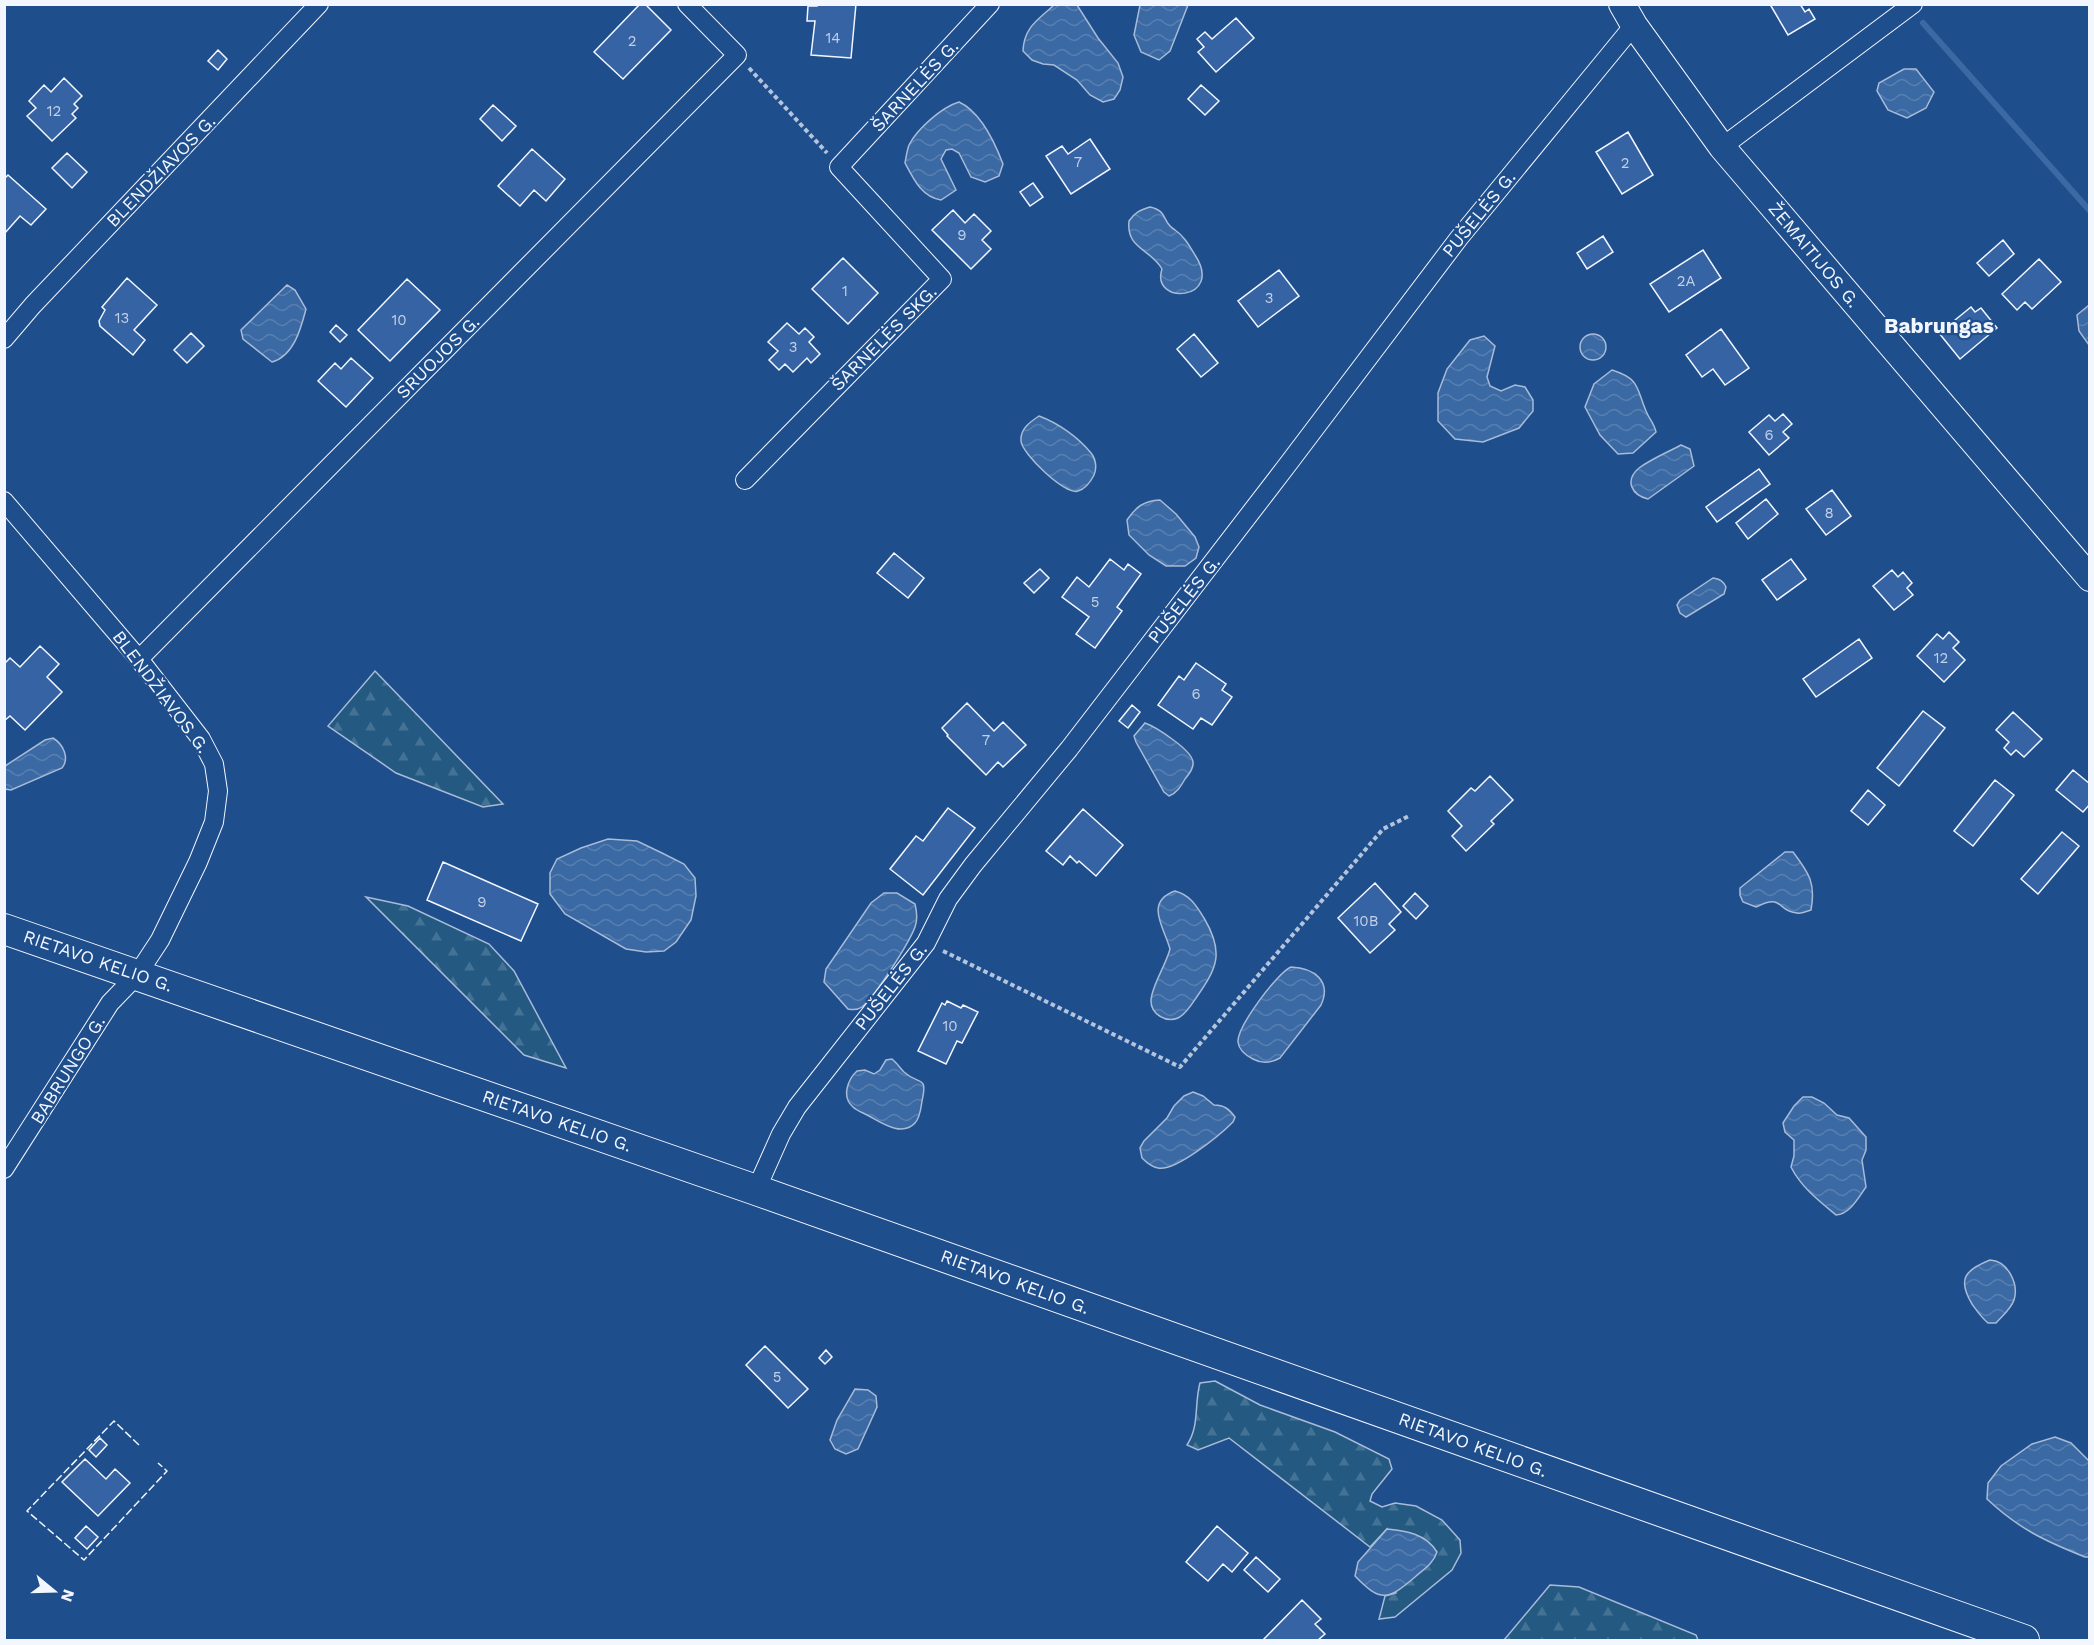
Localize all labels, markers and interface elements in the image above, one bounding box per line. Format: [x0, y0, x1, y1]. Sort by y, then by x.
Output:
house number: 14 [825, 29, 841, 47]
house number: 2 [628, 32, 636, 50]
street label: ŠARNELĖS G. [867, 35, 962, 136]
house number: 12 [47, 102, 61, 120]
street label: BLENDŽIAVOS G. [102, 110, 220, 231]
house number: 7 [1074, 153, 1082, 171]
house number: 2 [1621, 154, 1629, 172]
street label: PUŠELĖS G. [1438, 166, 1520, 261]
street label: ŽEMAITIJOS G. [1764, 198, 1864, 312]
house number: 9 [957, 226, 967, 244]
house number: 2A [1677, 272, 1695, 290]
street label: ŠARNELĖS SKG. [827, 281, 941, 395]
house number: 1 [842, 282, 848, 300]
house number: 3 [1265, 289, 1273, 307]
house number: 13 [115, 309, 129, 327]
house number: 10 [391, 311, 407, 329]
street label: SRUOJOS G. [392, 311, 484, 403]
district label: Babrungas [1884, 313, 1994, 338]
house number: 3 [789, 338, 797, 356]
house number: 6 [1764, 426, 1774, 444]
house number: 8 [1824, 504, 1834, 522]
street label: PUŠELĖS G. [1143, 552, 1224, 647]
house number: 5 [1091, 593, 1099, 611]
street label: BLENDŽIAVOS G. [109, 626, 214, 757]
house number: 12 [1934, 649, 1948, 667]
house number: 6 [1191, 685, 1201, 703]
house number: 7 [982, 731, 990, 749]
house number: 9 [477, 893, 487, 911]
house number: 10B [1354, 912, 1378, 930]
street label: RIETAVO KELIO G. [21, 925, 176, 996]
street label: PUŠELĖS G. [850, 939, 931, 1034]
street label: BABRUNGO G. [26, 1012, 109, 1128]
house number: 10 [942, 1017, 958, 1035]
street label: RIETAVO KELIO G. [480, 1085, 635, 1156]
street label: RIETAVO KELIO G. [938, 1245, 1092, 1318]
house number: 5 [773, 1368, 781, 1386]
street label: RIETAVO KELIO G. [1396, 1408, 1550, 1481]
north arrow [24, 1561, 84, 1621]
text: N [57, 1587, 79, 1604]

